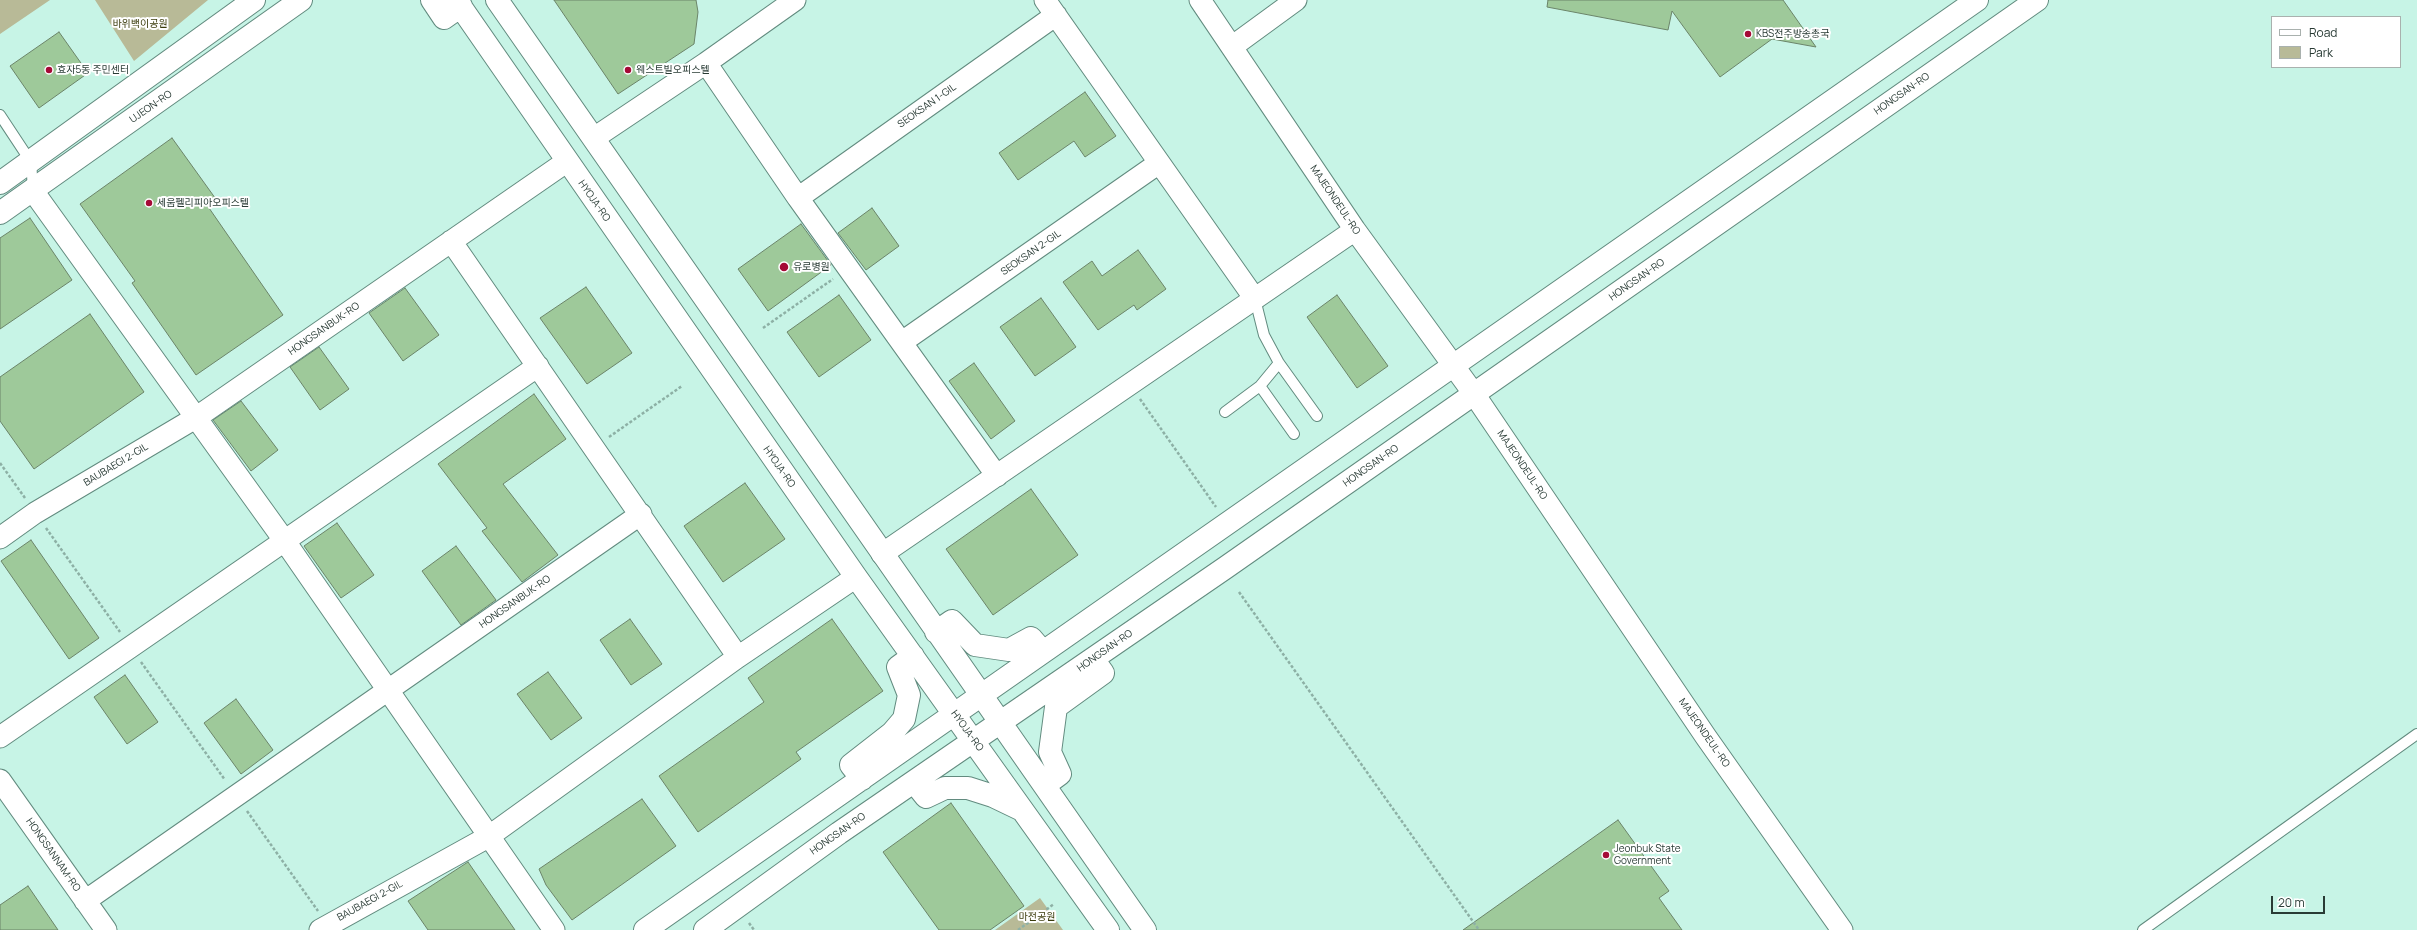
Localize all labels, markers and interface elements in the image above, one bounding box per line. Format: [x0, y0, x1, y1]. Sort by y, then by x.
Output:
legend [2271, 16, 2401, 68]
park label: 바위백이공원 [112, 18, 168, 30]
text: Road [2309, 24, 2337, 41]
place label: KBS전주방송총국 [1756, 28, 1829, 40]
marker: KBS전주방송총국 [1743, 29, 1753, 39]
text: Park [2309, 44, 2333, 61]
place label: 효자5동 주민센터 [57, 64, 129, 76]
place label: 웨스트빌오피스텔 [636, 64, 710, 76]
marker: 효자5동 주민센터 [44, 65, 54, 75]
marker: 웨스트빌오피스텔 [623, 65, 633, 75]
street label: HONGSAN-RO [1872, 70, 1932, 118]
street label: SEOKSAN 1-GIL [896, 81, 958, 131]
street label: UJEON-RO [128, 88, 174, 126]
street label: MAJEONDEUL-RO [1307, 163, 1363, 237]
street label: HYOJA-RO [575, 178, 613, 224]
place label: 세움펠리피아오피스텔 [157, 197, 249, 209]
marker: 세움펠리피아오피스텔 [144, 198, 154, 208]
street label: SEOKSAN 2-GIL [999, 228, 1063, 278]
street label: HONGSAN-RO [1607, 256, 1667, 304]
marker: 유로병원 [778, 261, 790, 273]
place label: 유로병원 [793, 261, 830, 273]
street label: HONGSANBUK-RO [286, 300, 362, 358]
street label: MAJEONDEUL-RO [1494, 428, 1550, 502]
street label: BAUBAEGI 2-GIL [82, 441, 150, 489]
street label: HONGSAN-RO [1341, 442, 1401, 490]
street label: HYOJA-RO [760, 444, 798, 490]
street label: HONGSANBUK-RO [477, 573, 553, 631]
street label: HONGSAN-RO [1075, 627, 1135, 675]
street label: MAJEONDEUL-RO [1676, 696, 1732, 770]
street label: HYOJA-RO [948, 708, 986, 754]
street label: HONGSAN-RO [808, 810, 868, 858]
street label: HONGSANNAM-RO [23, 816, 83, 894]
place label: Jeonbuk State Government [1614, 843, 1681, 866]
marker: Jeonbuk State Government [1601, 850, 1611, 860]
street label: BAUBAEGI 2-GIL [335, 878, 405, 924]
scale bar [2273, 888, 2327, 914]
text: 20 m [2278, 894, 2305, 911]
park label: 마전공원 [1019, 911, 1055, 923]

